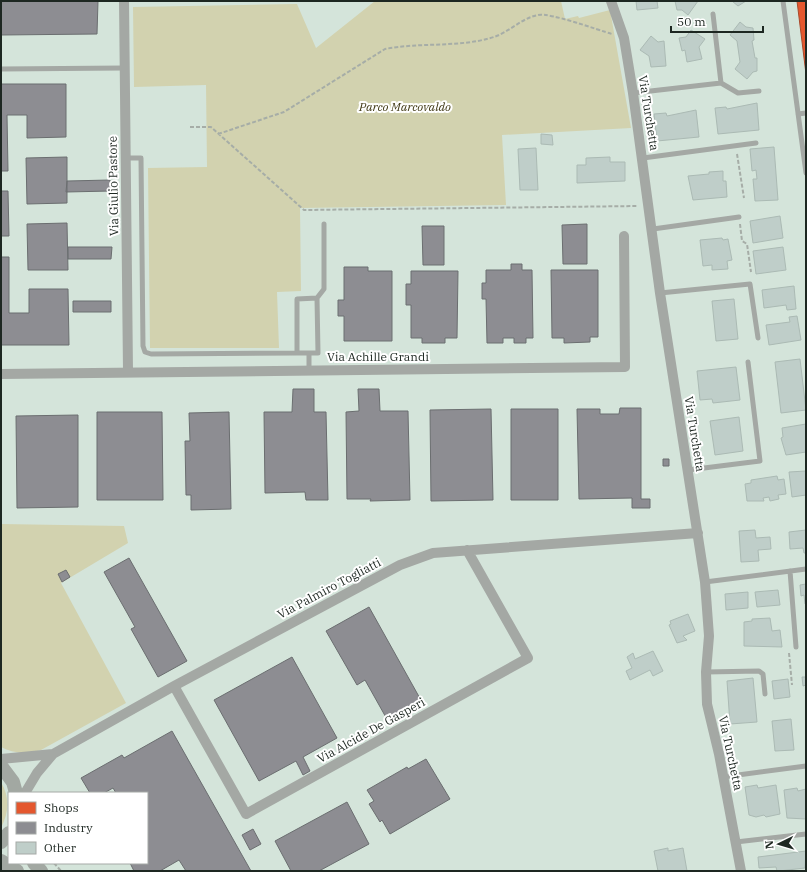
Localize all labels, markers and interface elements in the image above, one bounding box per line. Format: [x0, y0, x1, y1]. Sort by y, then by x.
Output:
scale bar [671, 8, 763, 34]
text: 50 m [677, 14, 706, 29]
street label: Via Turchetta [636, 74, 662, 152]
park label: Parco Marcovaldo [358, 99, 451, 114]
street label: Via Giulio Pastore [105, 136, 121, 236]
street label: Via Achille Grandi [327, 349, 429, 364]
street label: Via Turchetta [682, 395, 708, 473]
street label: Via Palmiro Togliatti [275, 554, 383, 622]
street label: Via Alcide De Gasperi [314, 694, 428, 766]
street label: Via Turchetta [716, 714, 746, 792]
legend [8, 792, 148, 864]
text: Shops [44, 800, 79, 815]
text: Industry [44, 820, 93, 835]
north arrow [759, 824, 799, 864]
text: Other [44, 840, 77, 855]
text: N [762, 840, 776, 850]

